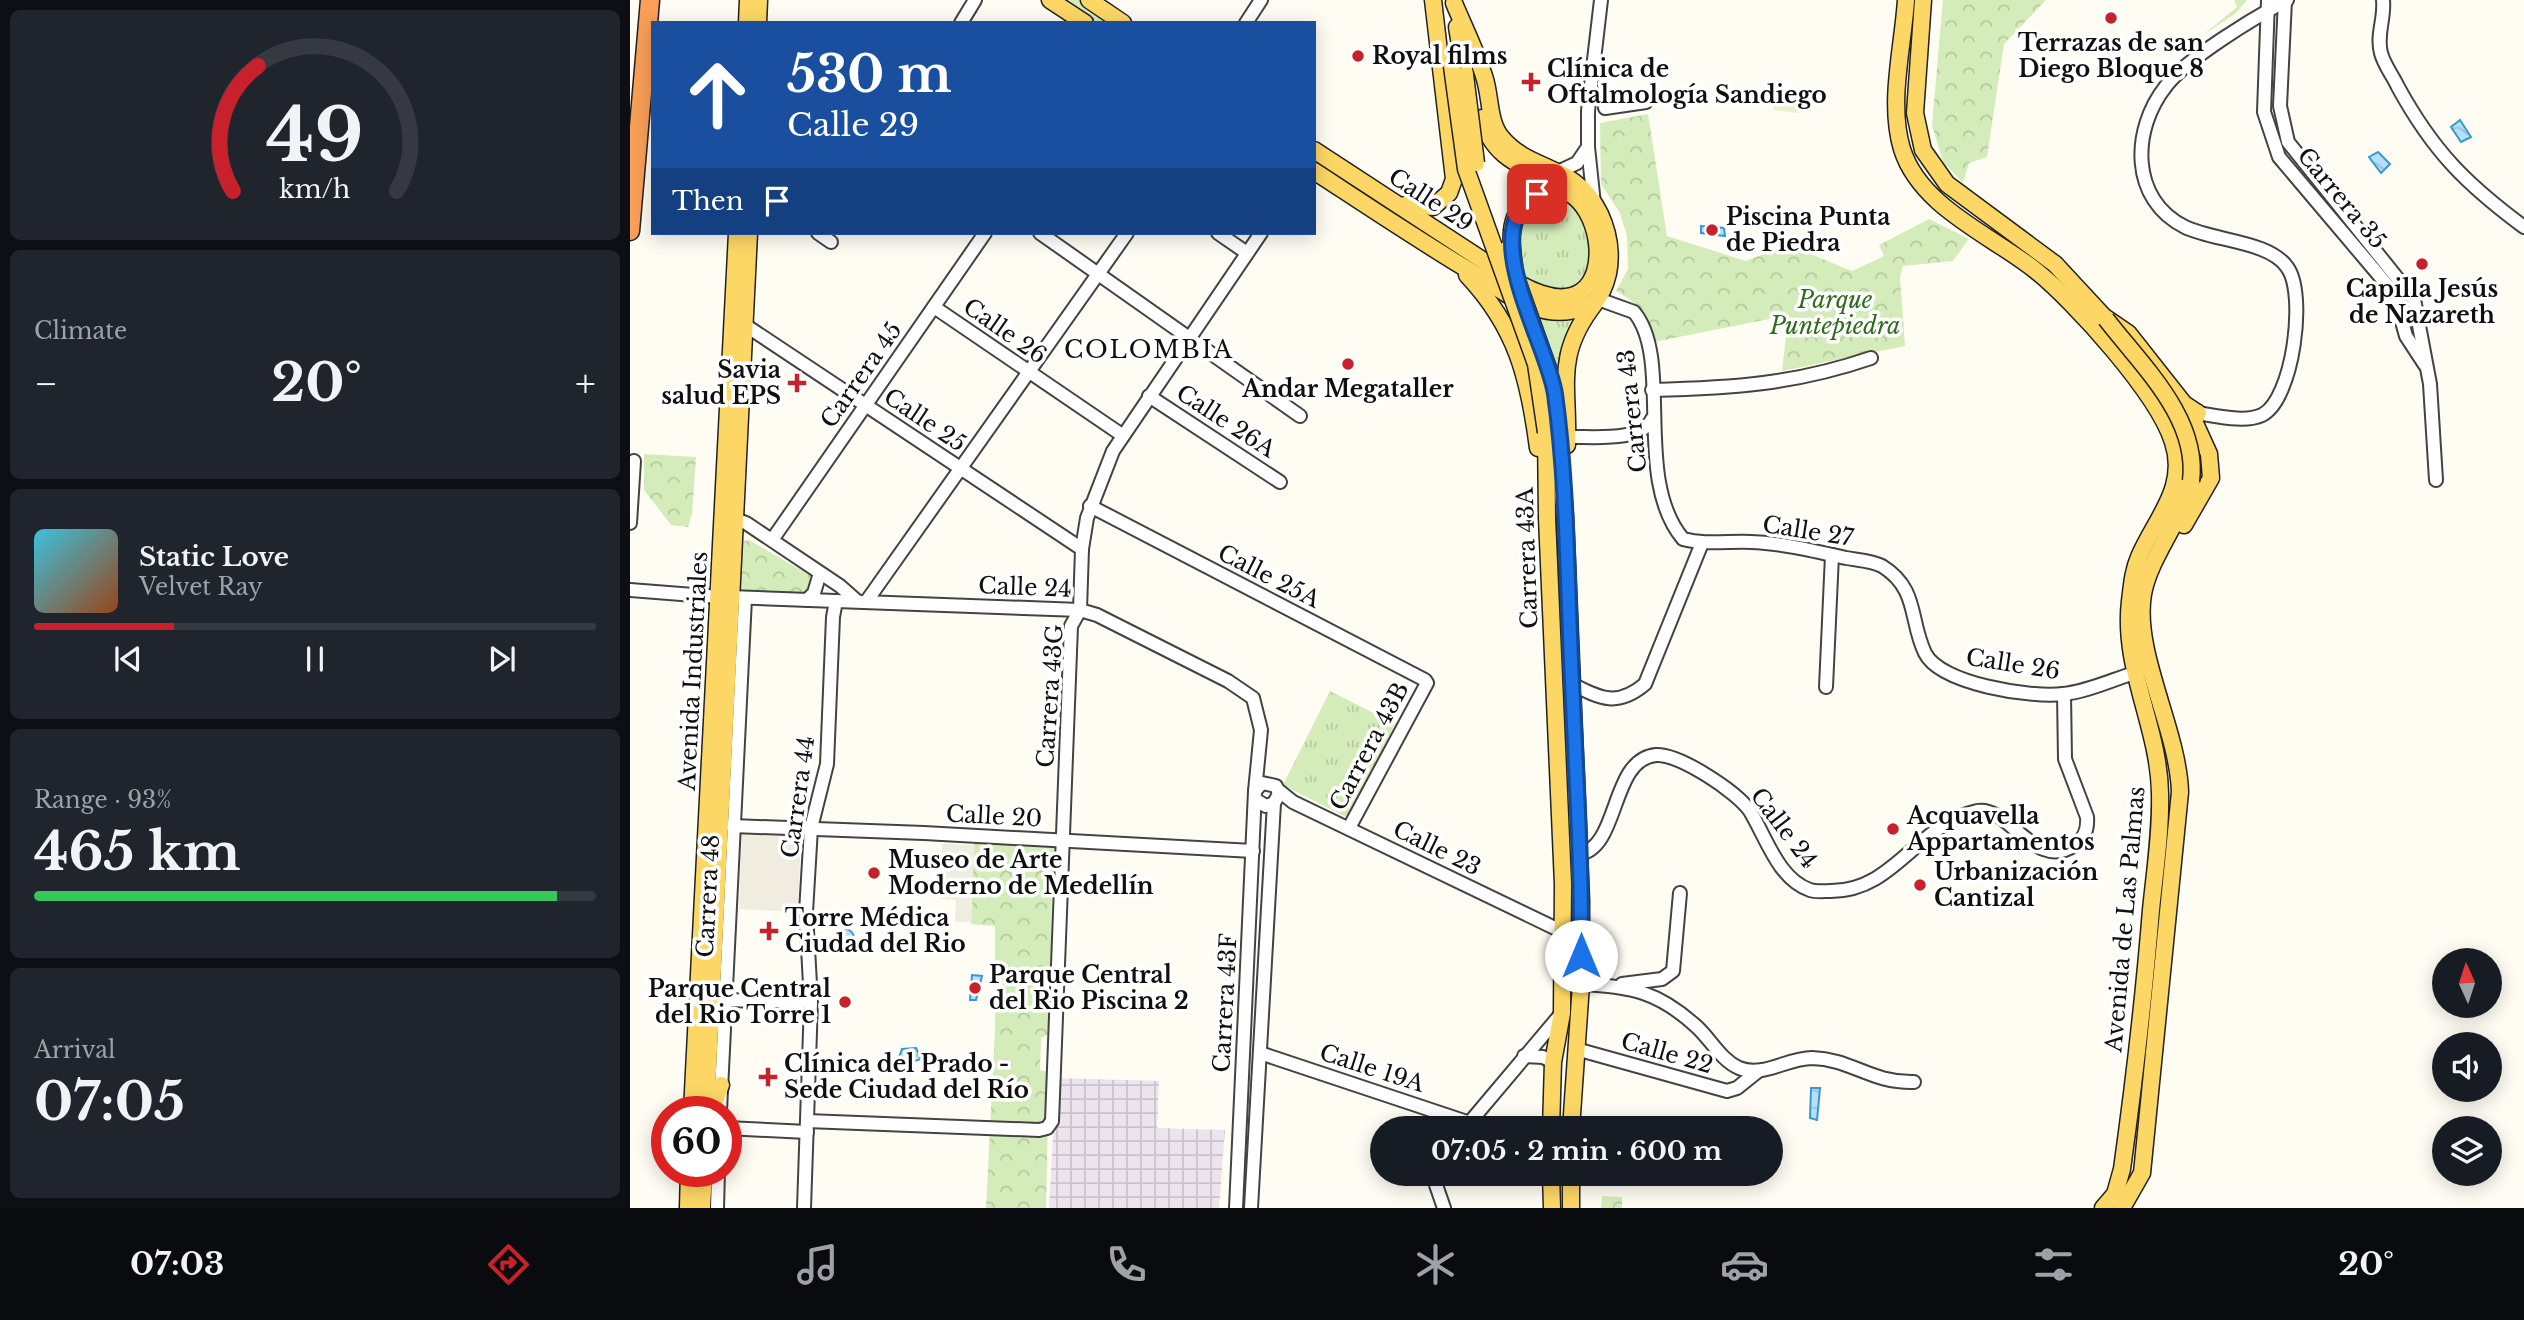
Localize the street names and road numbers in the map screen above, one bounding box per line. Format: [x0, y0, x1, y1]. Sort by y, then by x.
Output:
street label: Carrera 35 [2292, 142, 2392, 254]
street label: Calle 29 [1384, 162, 1478, 238]
street label: Calle 26 [958, 292, 1052, 370]
street label: Carrera 45 [814, 317, 908, 433]
street label: Carrera 43 [1612, 348, 1652, 474]
street label: Calle 26A [1171, 379, 1282, 464]
street label: Calle 25 [879, 382, 971, 458]
street label: Carrera 43A [1510, 486, 1543, 629]
street label: Calle 27 [1761, 510, 1856, 552]
street label: Calle 25A [1213, 538, 1326, 614]
street label: Avenida Industriales [673, 551, 713, 792]
street label: Calle 24 [978, 571, 1072, 603]
street label: Carrera 43G [1031, 623, 1069, 769]
street label: Calle 26 [1964, 643, 2062, 685]
street label: Carrera 43B [1323, 677, 1415, 815]
street label: Carrera 44 [776, 734, 820, 860]
street label: Calle 24 [1745, 782, 1823, 874]
street label: Avenida de Las Palmas [2099, 785, 2151, 1054]
street label: Calle 20 [945, 799, 1043, 833]
street label: Calle 23 [1389, 815, 1485, 881]
street label: Carrera 48 [691, 834, 725, 958]
street label: Carrera 43F [1207, 933, 1243, 1073]
street label: Calle 22 [1618, 1027, 1716, 1079]
street label: Calle 19A [1316, 1038, 1429, 1098]

